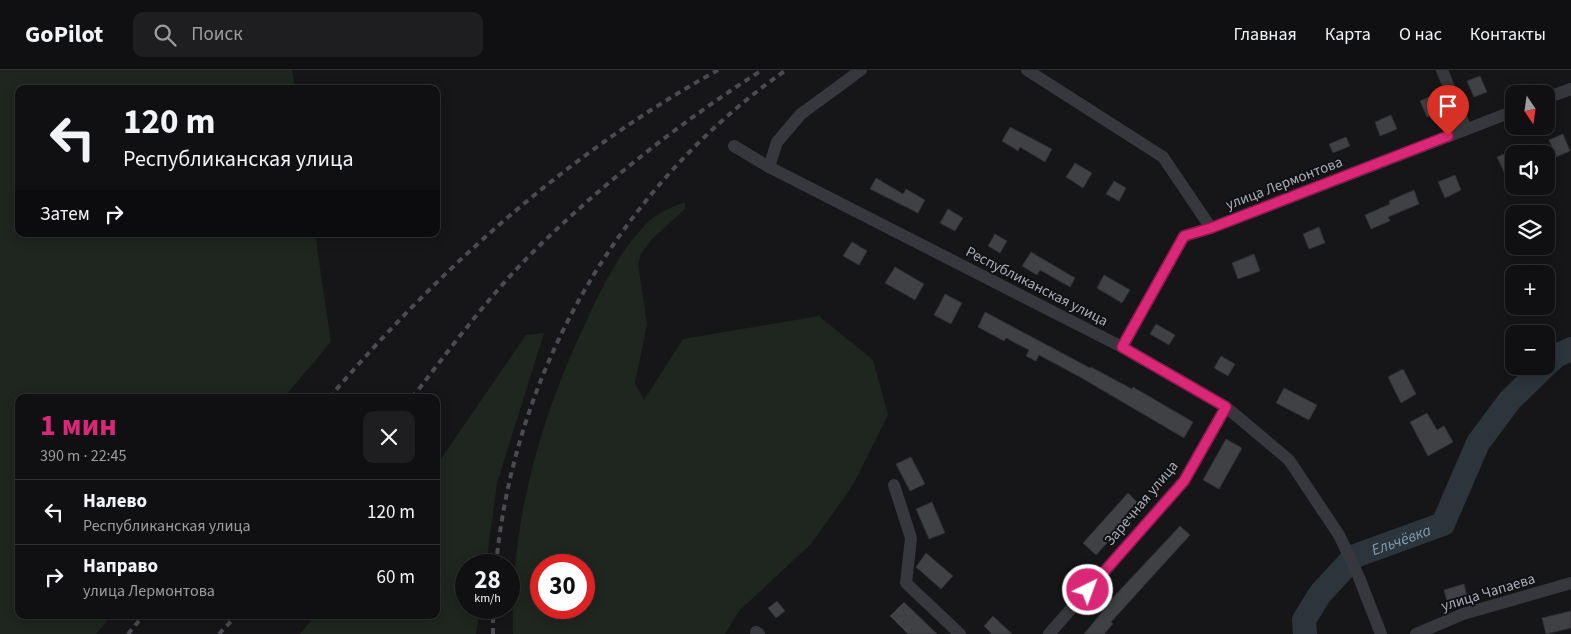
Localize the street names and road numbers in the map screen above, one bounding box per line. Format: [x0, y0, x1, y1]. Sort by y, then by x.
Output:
street label: улица Лермонтова [1223, 152, 1346, 215]
street label: Республиканская улица [962, 241, 1112, 331]
street label: Заречная улица [1099, 456, 1183, 550]
street label: улица Чапаева [1439, 568, 1538, 617]

